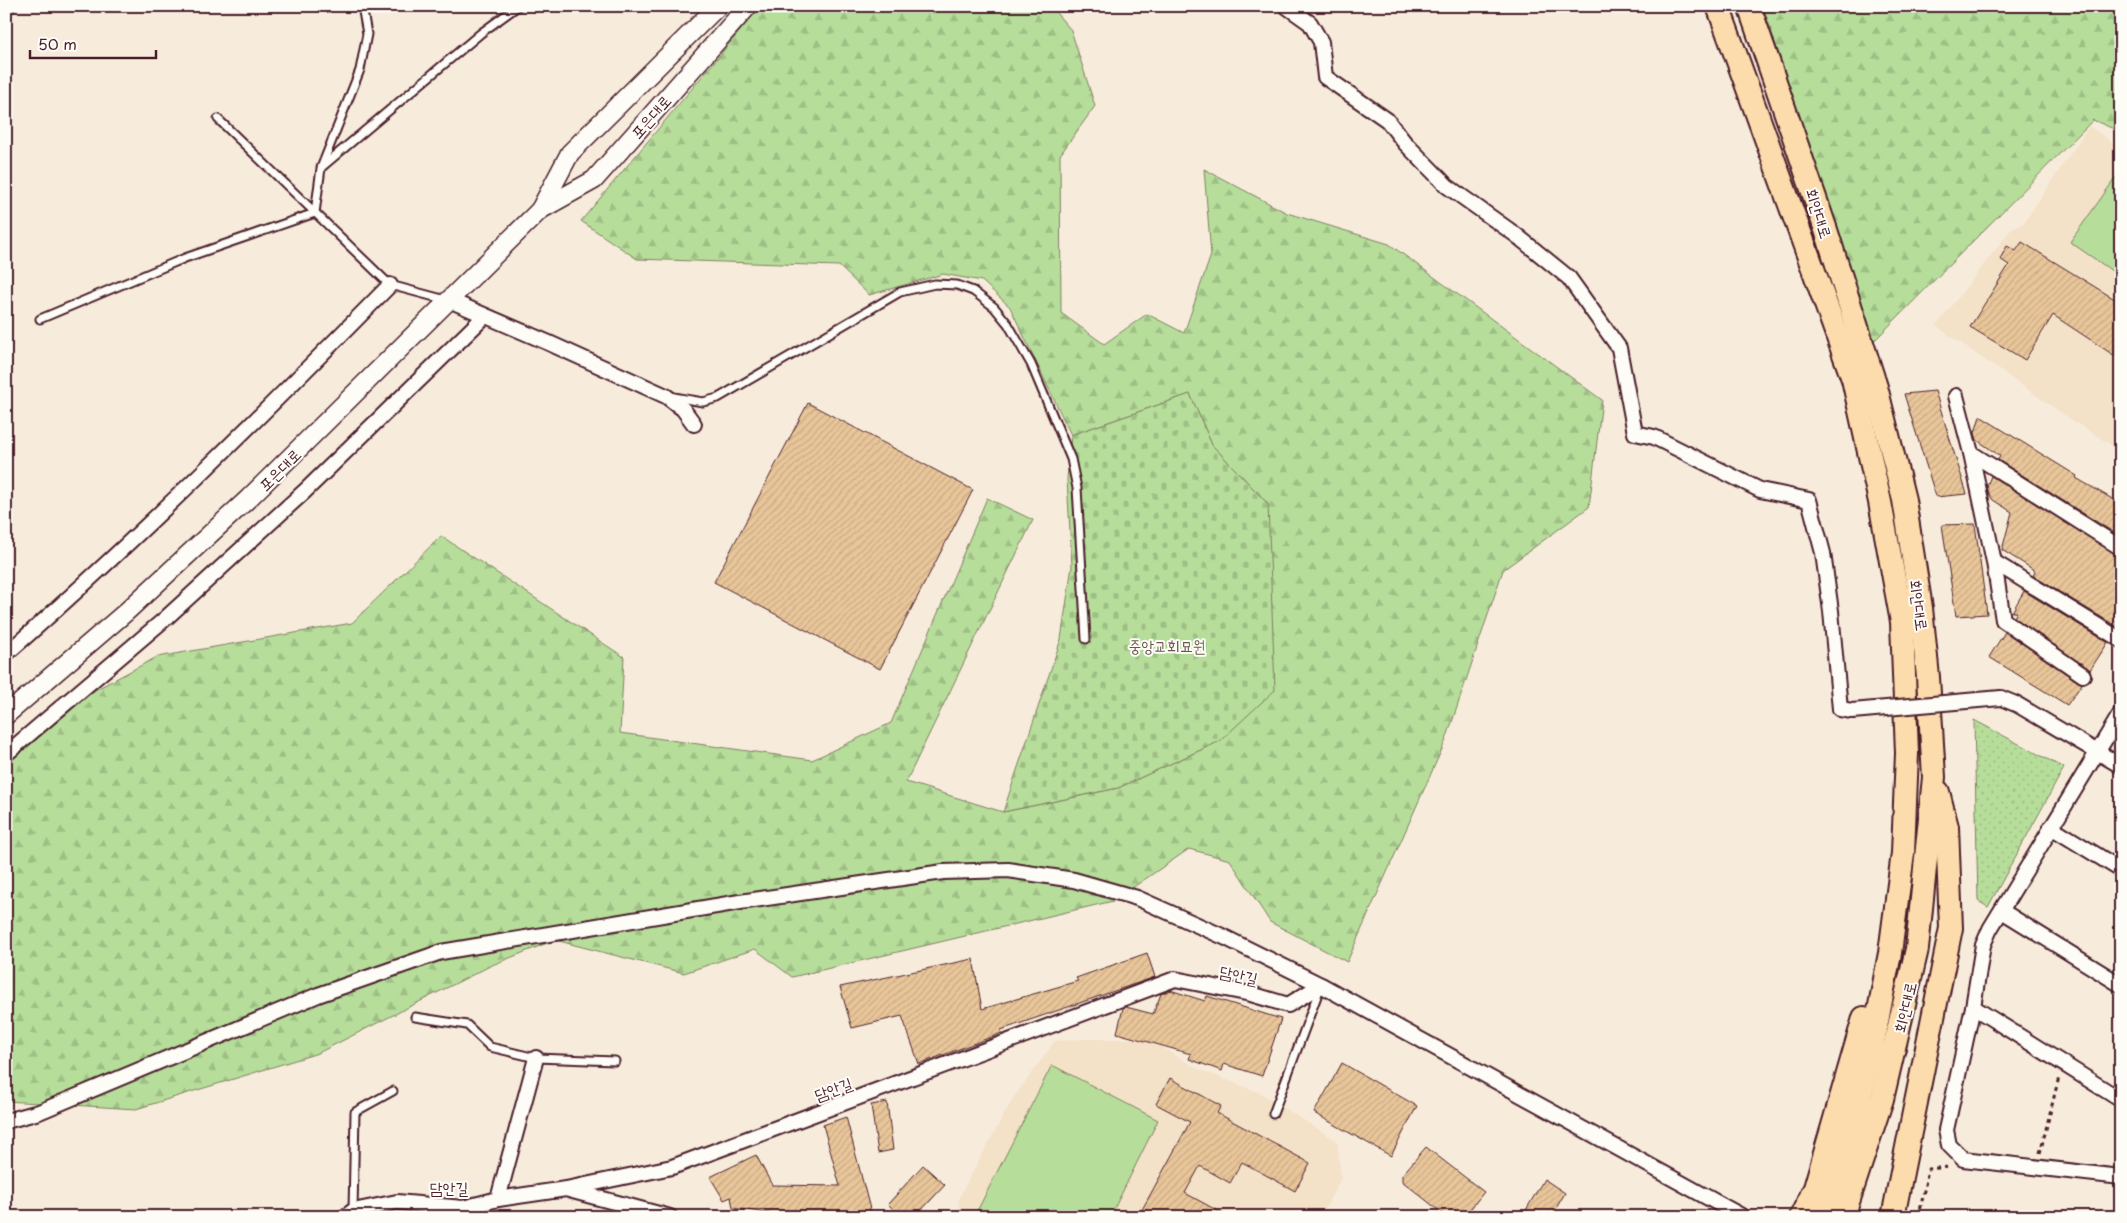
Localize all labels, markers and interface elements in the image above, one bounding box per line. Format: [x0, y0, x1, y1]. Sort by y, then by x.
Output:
scale bar [30, 28, 156, 60]
text: 50 m [38, 32, 77, 55]
street label: 포은대로 [624, 89, 676, 143]
street label: 회안대로 [1801, 185, 1839, 241]
street label: 포은대로 [252, 442, 306, 496]
street label: 회안대로 [1905, 578, 1935, 632]
park label: 중앙교회묘원 [1128, 633, 1206, 657]
street label: 담안길 [1218, 958, 1261, 990]
street label: 회안대로 [1887, 979, 1921, 1035]
street label: 담안길 [811, 1070, 855, 1106]
street label: 담안길 [430, 1175, 468, 1199]

